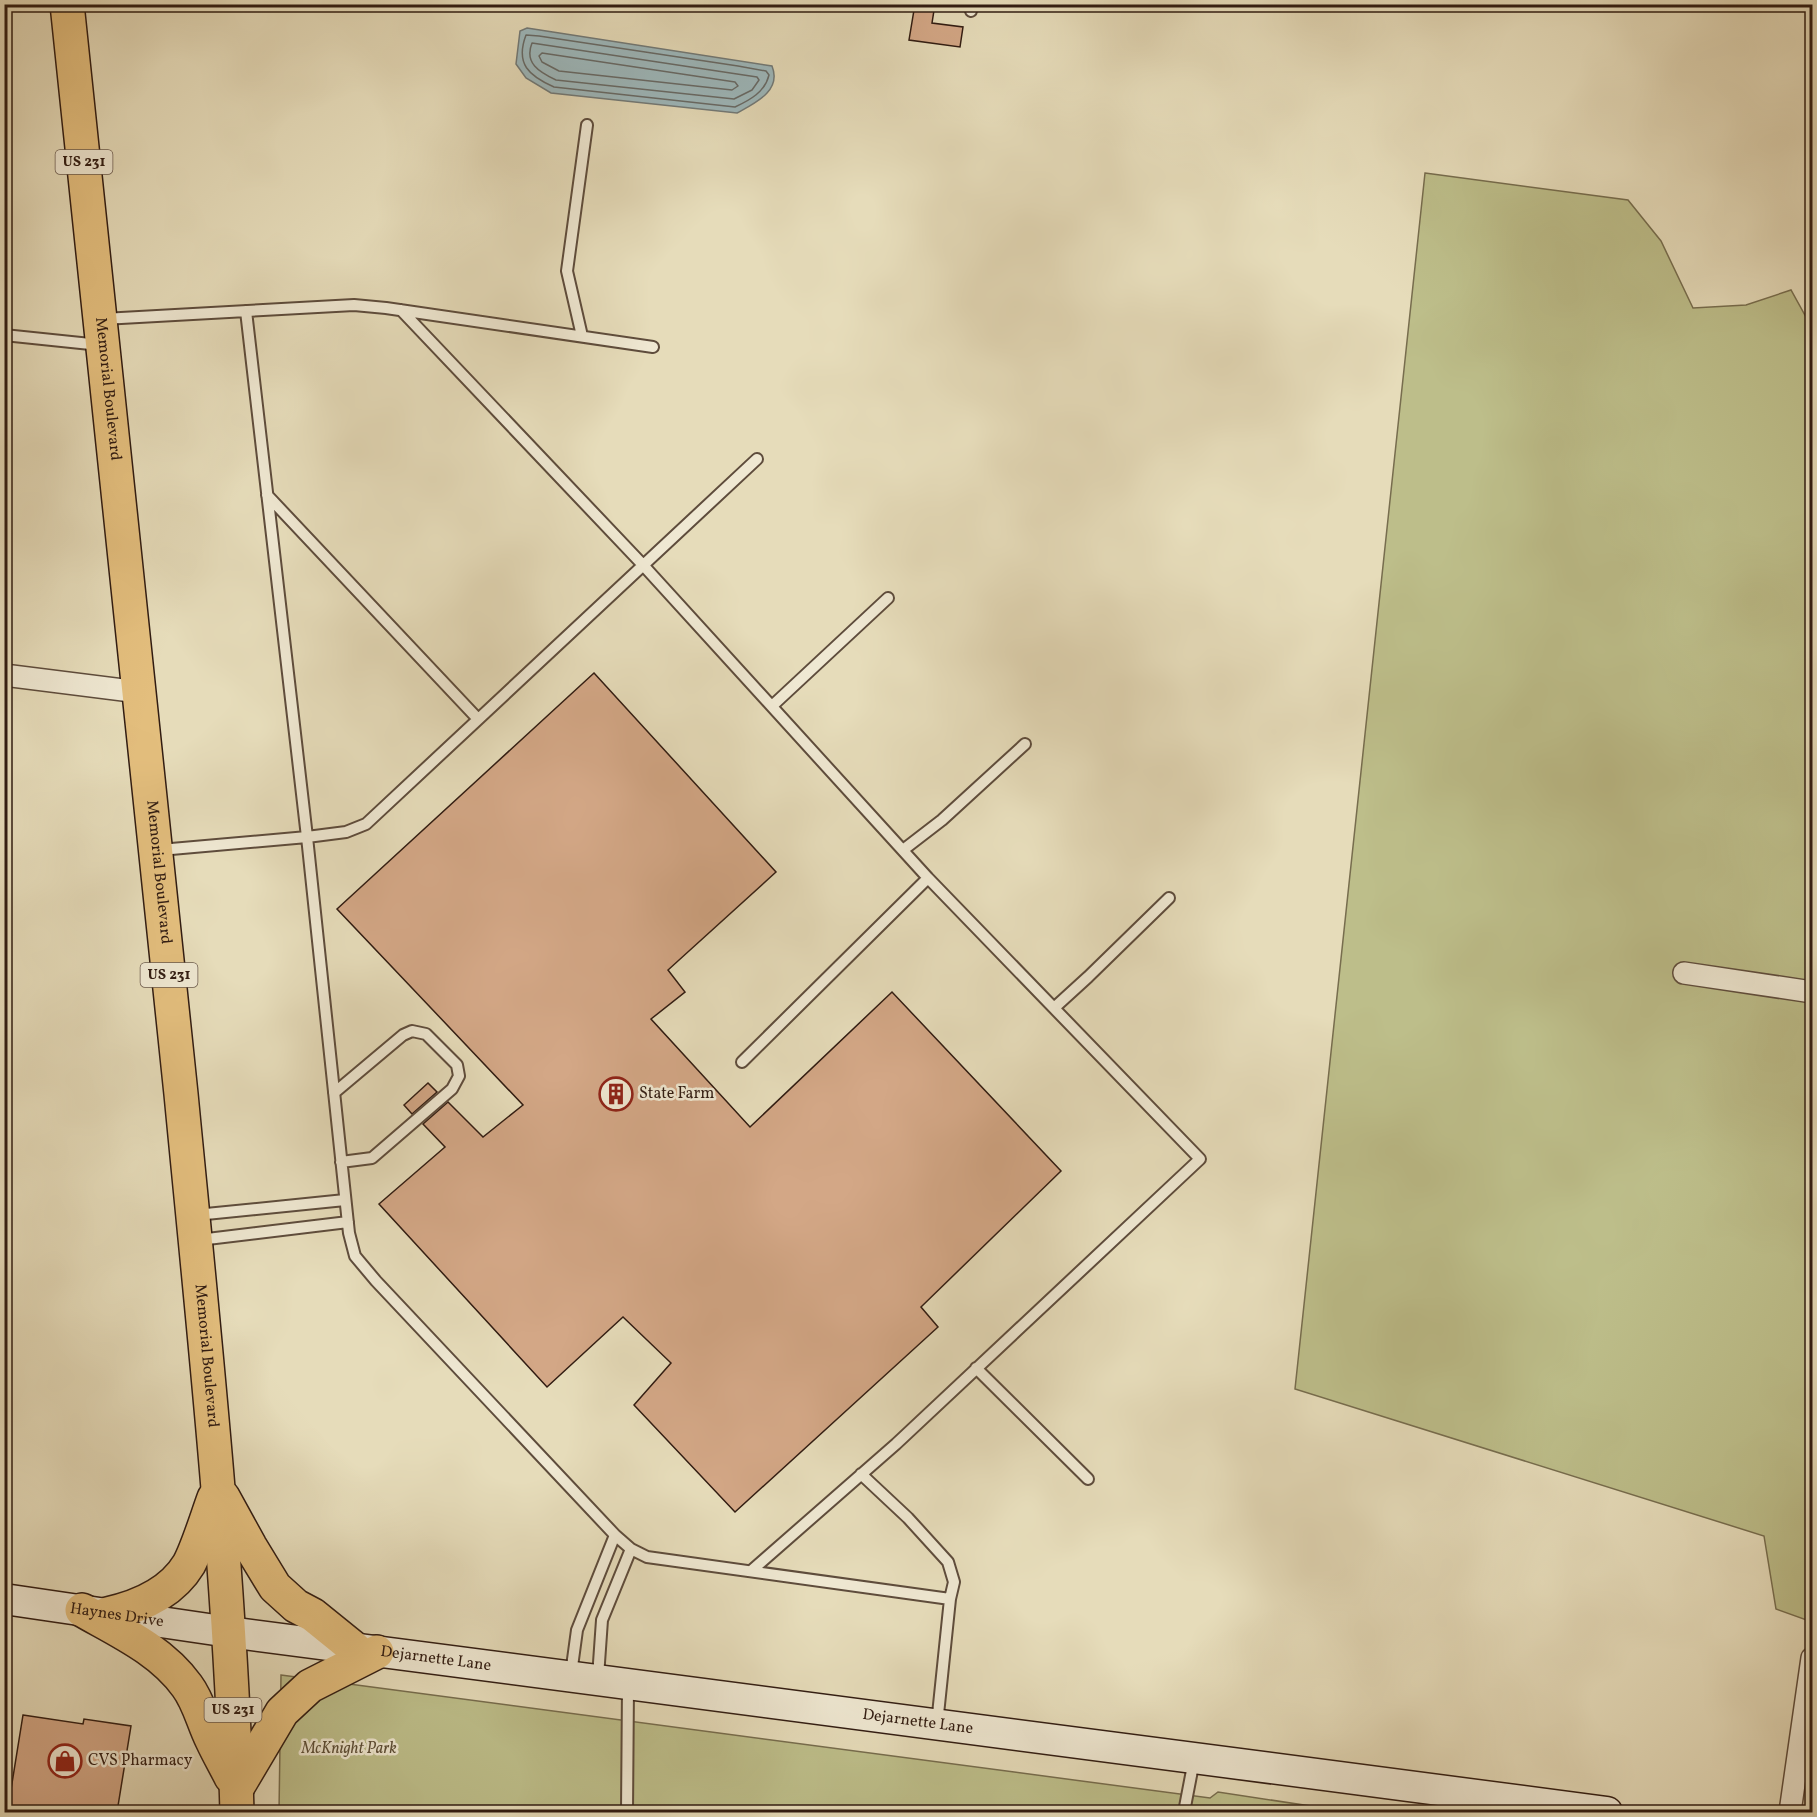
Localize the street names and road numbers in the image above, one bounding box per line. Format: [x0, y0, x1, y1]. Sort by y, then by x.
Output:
road number: US 231 [56, 150, 112, 174]
street label: Memorial Boulevard [89, 316, 126, 462]
street label: Memorial Boulevard [140, 799, 177, 945]
road number: US 231 [140, 963, 198, 987]
street label: Memorial Boulevard [189, 1283, 224, 1429]
street label: Haynes Drive [68, 1598, 165, 1633]
street label: Dejarnette Lane [379, 1641, 493, 1677]
road number: US 231 [204, 1698, 262, 1722]
street label: Dejarnette Lane [861, 1704, 974, 1740]

